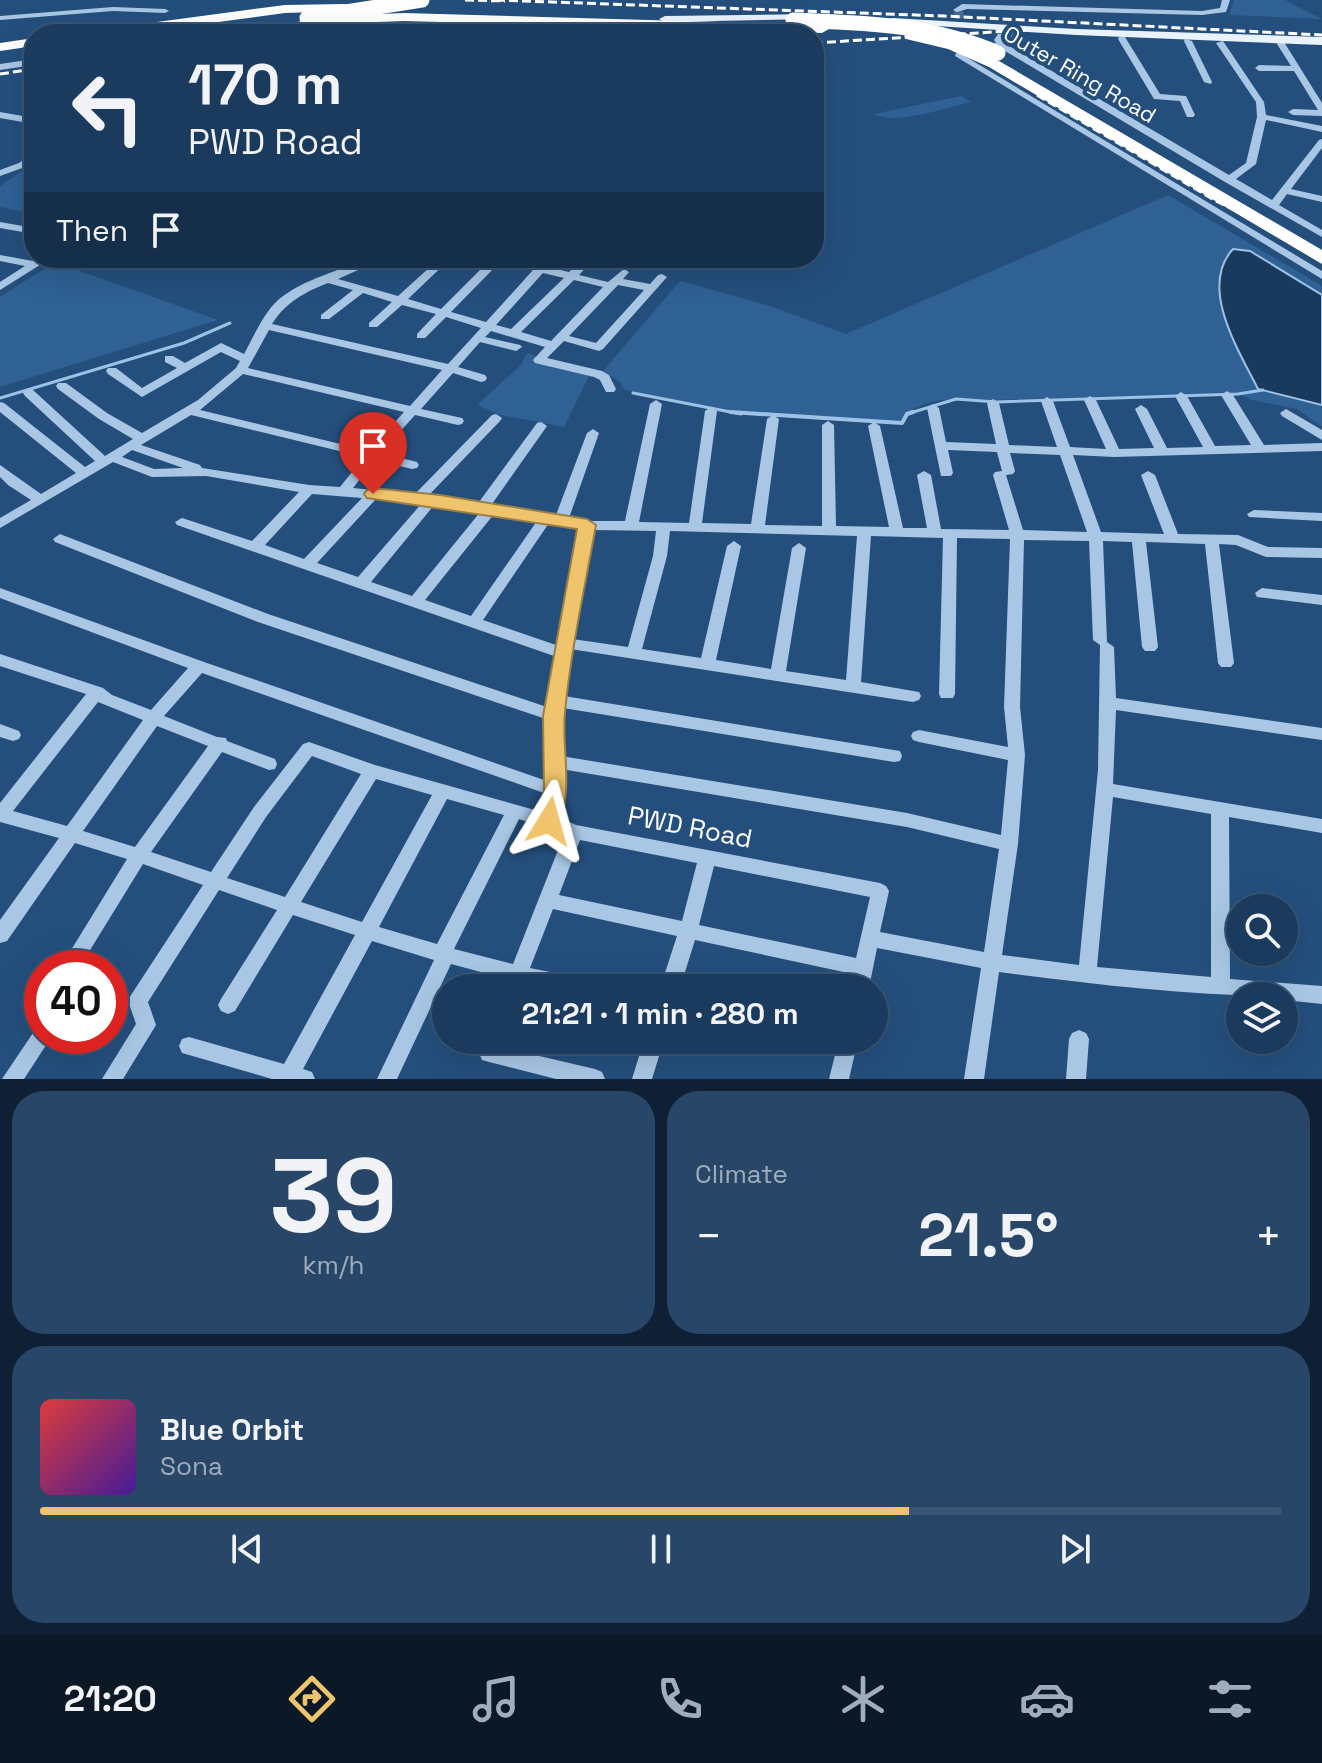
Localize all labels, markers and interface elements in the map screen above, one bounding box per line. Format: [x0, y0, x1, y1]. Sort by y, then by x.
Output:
street label: Outer Ring Road [999, 19, 1161, 129]
text: 170 m [188, 49, 342, 120]
icon: left [56, 56, 160, 160]
text: PWD Road [188, 119, 363, 165]
icon: arrive [144, 208, 188, 252]
text: Then [56, 211, 128, 250]
pin [339, 412, 407, 494]
icon: arrive [351, 424, 395, 468]
position arrow [507, 779, 591, 863]
street label: PWD Road [625, 798, 755, 856]
map controls [1226, 894, 1298, 1054]
button: search [1226, 894, 1298, 966]
speed limit sign: 40 [24, 950, 128, 1054]
button: layers [1226, 982, 1298, 1054]
text: 21:21 · 1 min · 280 m [521, 994, 799, 1033]
text: 39 [270, 1130, 397, 1262]
text: Climate [695, 1157, 788, 1191]
text: 21.5° [918, 1197, 1059, 1274]
text: − [695, 1208, 722, 1264]
text: + [1255, 1208, 1282, 1264]
text: km/h [303, 1248, 364, 1282]
text: Blue Orbit [160, 1410, 304, 1449]
text: Sona [160, 1449, 223, 1483]
icon: previous [225, 1527, 269, 1571]
icon: pause [639, 1527, 683, 1571]
icon: next [1053, 1527, 1097, 1571]
icon: directions [284, 1671, 340, 1727]
icon: music [468, 1671, 524, 1727]
icon: phone [652, 1671, 708, 1727]
icon: climate [835, 1671, 891, 1727]
icon: car [1019, 1671, 1075, 1727]
icon: filters [1202, 1671, 1258, 1727]
text: 21:20 [64, 1676, 157, 1722]

